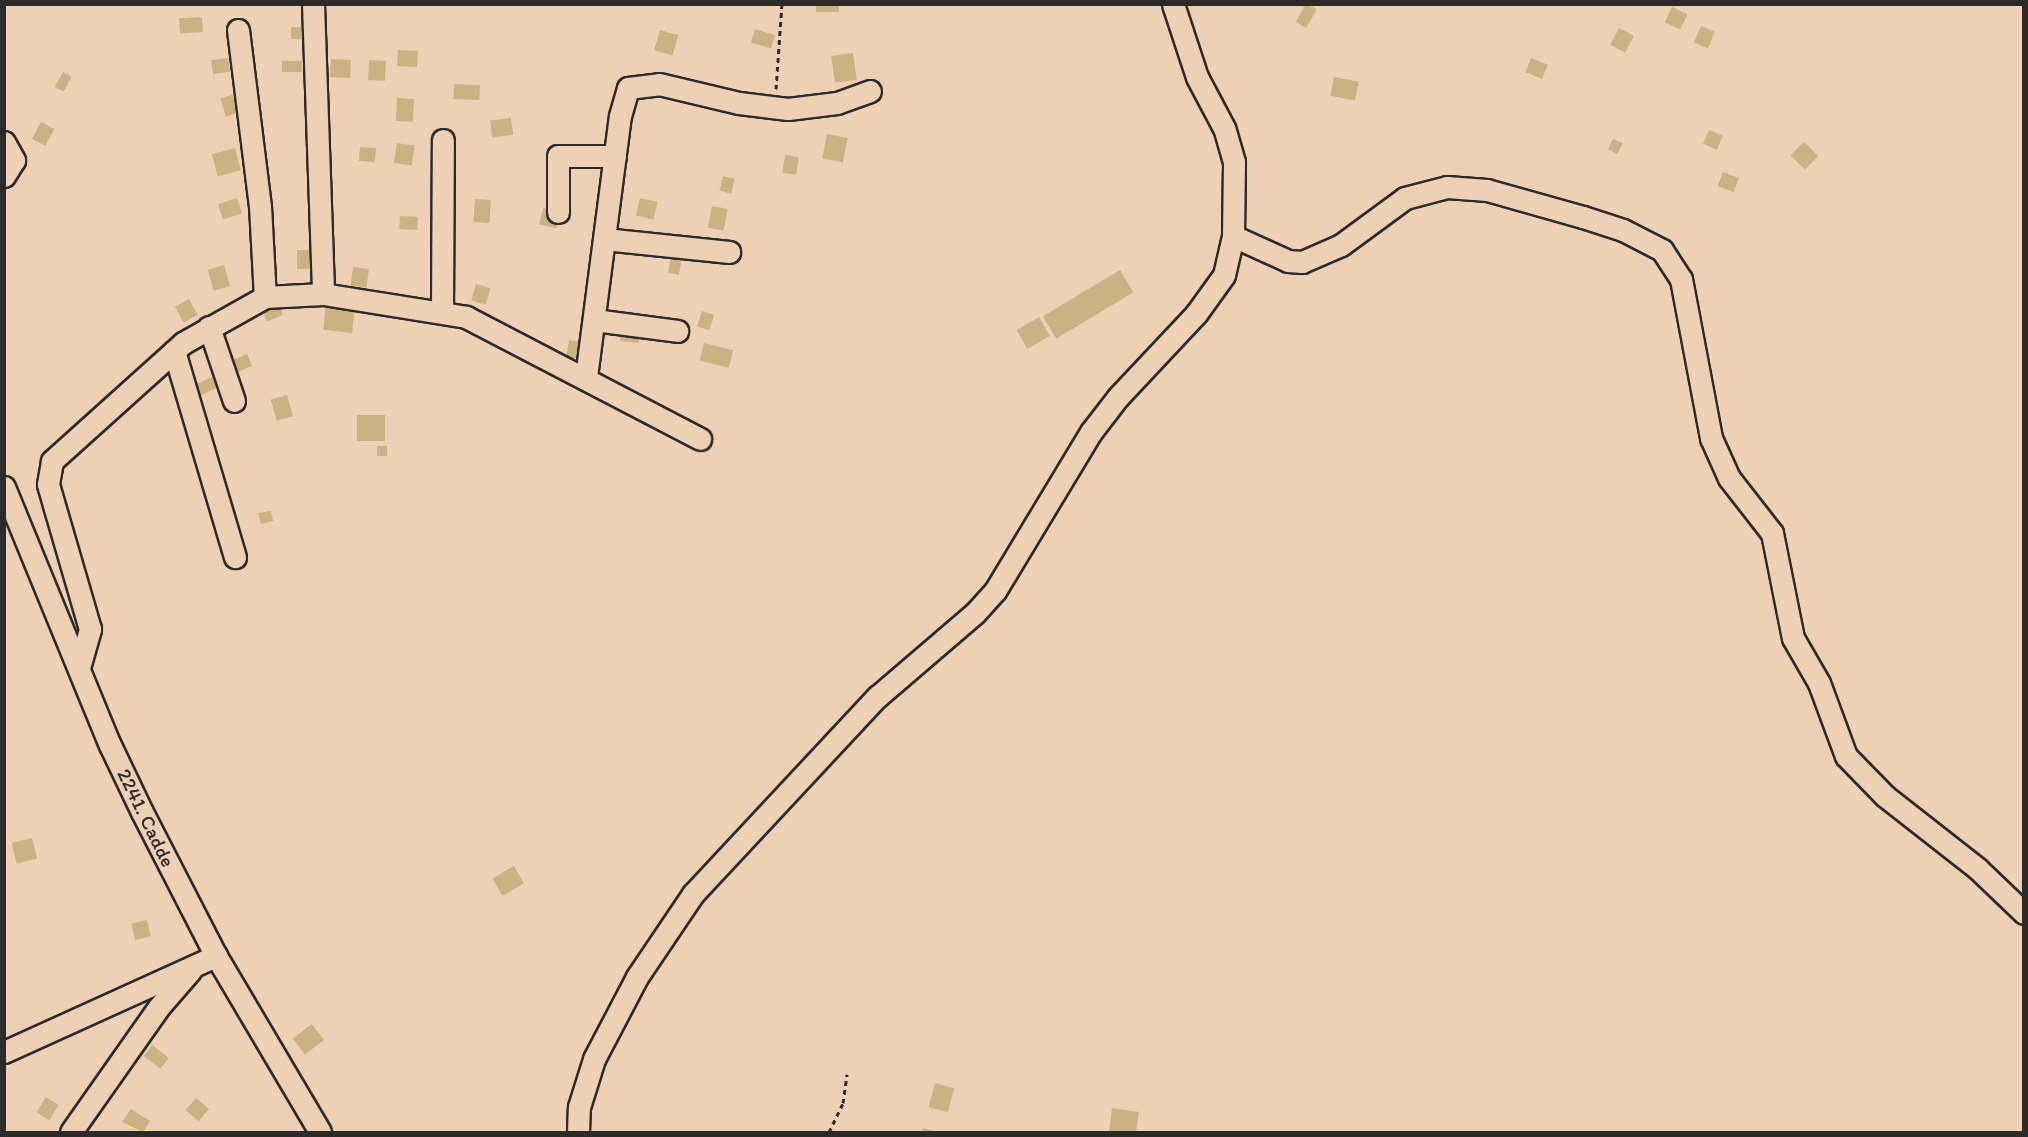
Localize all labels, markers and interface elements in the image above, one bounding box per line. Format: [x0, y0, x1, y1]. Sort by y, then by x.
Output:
street label: 2241. Cadde [112, 765, 180, 871]

